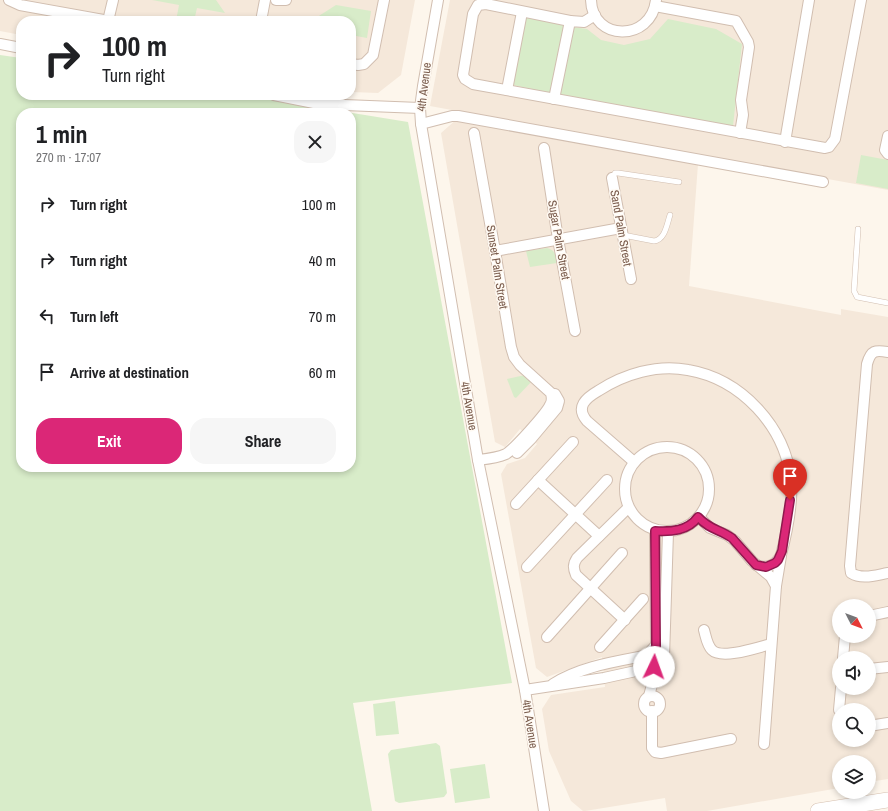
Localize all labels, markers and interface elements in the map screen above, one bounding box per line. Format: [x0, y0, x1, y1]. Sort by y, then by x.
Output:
text: 100 m [102, 27, 167, 65]
icon: right [36, 32, 88, 84]
street label: 4th Avenue [413, 62, 435, 112]
text: Turn right [102, 63, 165, 88]
text: 1 min [36, 118, 87, 150]
button: close [294, 121, 336, 163]
text: 270 m · 17:07 [36, 149, 101, 166]
street label: Sand Palm Street [606, 189, 636, 268]
icon: right [36, 193, 58, 215]
text: Turn right [70, 194, 127, 215]
text: 100 m [302, 194, 336, 215]
street label: Sugar Palm Street [544, 199, 574, 281]
street label: Sunset Palm Street [482, 224, 512, 310]
icon: right [36, 249, 58, 271]
text: Turn right [70, 250, 127, 271]
text: 40 m [309, 250, 336, 271]
icon: left [36, 305, 58, 327]
text: Turn left [70, 306, 118, 327]
text: 70 m [309, 306, 336, 327]
icon: arrive [36, 361, 58, 383]
text: Arrive at destination [70, 362, 189, 383]
text: 60 m [309, 362, 336, 383]
street label: 4th Avenue [457, 380, 481, 432]
button: Exit [36, 418, 182, 464]
button: Share [190, 418, 336, 464]
pin [773, 459, 807, 500]
icon: arrive [779, 465, 801, 487]
north arrow [832, 599, 876, 643]
map controls [832, 599, 876, 799]
position arrow [633, 646, 675, 688]
button: sound [832, 651, 876, 695]
street label: 4th Avenue [518, 699, 542, 749]
button: search [832, 703, 876, 747]
button: layers [832, 755, 876, 799]

